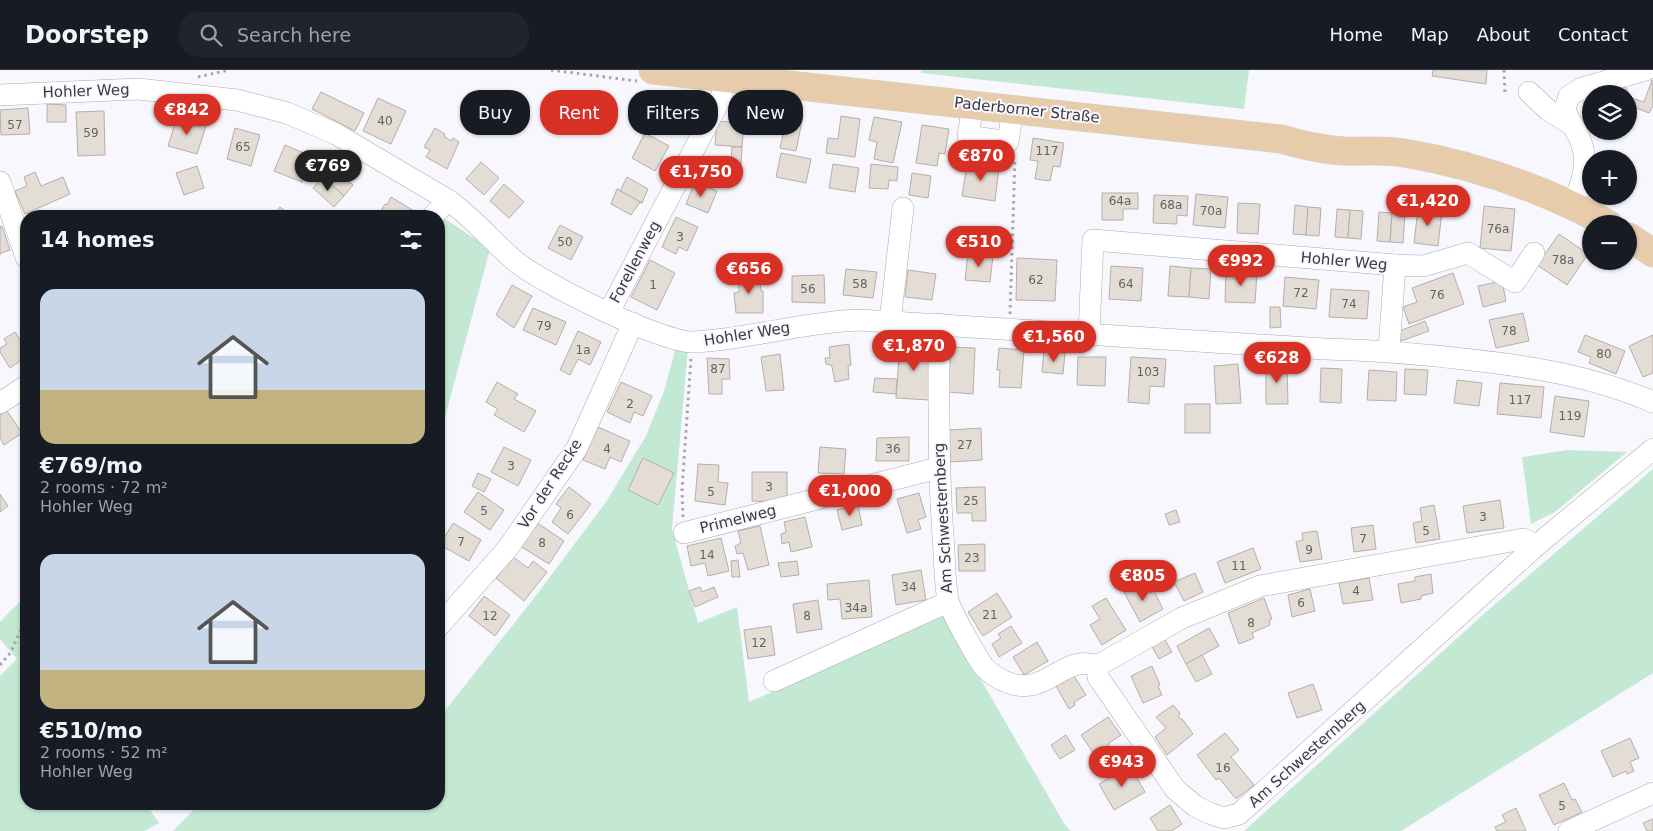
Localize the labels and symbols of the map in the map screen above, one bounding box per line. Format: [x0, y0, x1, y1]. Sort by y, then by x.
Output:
street label: Hohler Weg [42, 80, 130, 102]
pin: €842 [157, 93, 217, 136]
street label: Paderborner Straße [953, 93, 1101, 127]
house number: 40 [377, 114, 393, 128]
house number: 57 [7, 118, 23, 132]
house number: 59 [83, 126, 99, 140]
house number: 65 [235, 140, 251, 154]
pin: €870 [951, 140, 1011, 182]
house number: 117 [1036, 144, 1058, 158]
pin: €769 [298, 150, 358, 192]
pin: €1,750 [660, 156, 742, 198]
pin: €1,420 [1387, 184, 1469, 227]
house number: 64a [1109, 194, 1131, 208]
house number: 68a [1160, 198, 1182, 212]
house number: 70a [1200, 204, 1222, 218]
street label: Forellenweg [606, 218, 664, 306]
house number: 76a [1487, 222, 1509, 236]
pin: €510 [949, 226, 1009, 268]
house number: 3 [676, 230, 684, 244]
house number: 50 [557, 235, 573, 249]
pin: €992 [1211, 244, 1271, 287]
street label: Hohler Weg [1300, 248, 1388, 274]
pin: €656 [719, 252, 779, 295]
house number: 78a [1552, 253, 1574, 267]
house number: 62 [1028, 273, 1044, 287]
house number: 58 [852, 277, 868, 291]
house number: 64 [1118, 277, 1134, 291]
house number: 1 [649, 278, 657, 292]
house number: 56 [800, 282, 816, 296]
house number: 72 [1293, 286, 1309, 300]
house number: 76 [1429, 288, 1445, 302]
house number: 74 [1341, 297, 1357, 311]
street label: Hohler Weg [703, 318, 791, 350]
house number: 79 [536, 319, 552, 333]
pin: €1,560 [1013, 320, 1095, 363]
house number: 78 [1501, 324, 1517, 338]
pin: €1,870 [873, 330, 955, 372]
pin: €628 [1247, 342, 1307, 384]
house number: 1a [576, 343, 591, 357]
house number: 80 [1596, 347, 1612, 361]
house number: 87 [710, 362, 726, 376]
house number: 103 [1137, 365, 1159, 379]
house number: 117 [1509, 393, 1531, 407]
house number: 2 [626, 397, 634, 411]
house number: 119 [1559, 409, 1581, 423]
street label: Vor der Recke [514, 436, 586, 532]
house number: 27 [957, 438, 973, 452]
house number: 4 [603, 442, 611, 456]
house number: 36 [885, 442, 901, 456]
street label: Am Schwesternberg [930, 442, 956, 594]
house number: 3 [507, 459, 515, 473]
pin: €1,000 [809, 474, 891, 517]
house number: 3 [765, 480, 773, 494]
house number: 5 [707, 485, 715, 499]
house number: 25 [963, 494, 979, 508]
street label: Primelweg [698, 501, 778, 537]
house number: 5 [480, 504, 488, 518]
house number: 6 [566, 508, 574, 522]
house number: 3 [1479, 510, 1487, 524]
house number: 5 [1422, 524, 1430, 538]
house number: 7 [1359, 532, 1367, 546]
house number: 7 [457, 535, 465, 549]
house number: 8 [538, 536, 546, 550]
house number: 9 [1305, 543, 1313, 557]
house number: 14 [699, 548, 715, 562]
house number: 23 [964, 551, 980, 565]
house number: 11 [1231, 559, 1247, 573]
pin: €805 [1113, 560, 1173, 602]
house number: 34 [901, 580, 917, 594]
house number: 4 [1352, 584, 1360, 598]
house number: 6 [1297, 596, 1305, 610]
house number: 34a [845, 601, 867, 615]
house number: 21 [982, 608, 998, 622]
house number: 12 [482, 609, 498, 623]
house number: 8 [803, 609, 811, 623]
house number: 8 [1247, 616, 1255, 630]
house number: 12 [751, 636, 767, 650]
street label: Am Schwesternberg [1245, 697, 1369, 811]
pin: €943 [1092, 746, 1152, 788]
house number: 16 [1215, 761, 1231, 775]
house number: 5 [1558, 799, 1566, 813]

